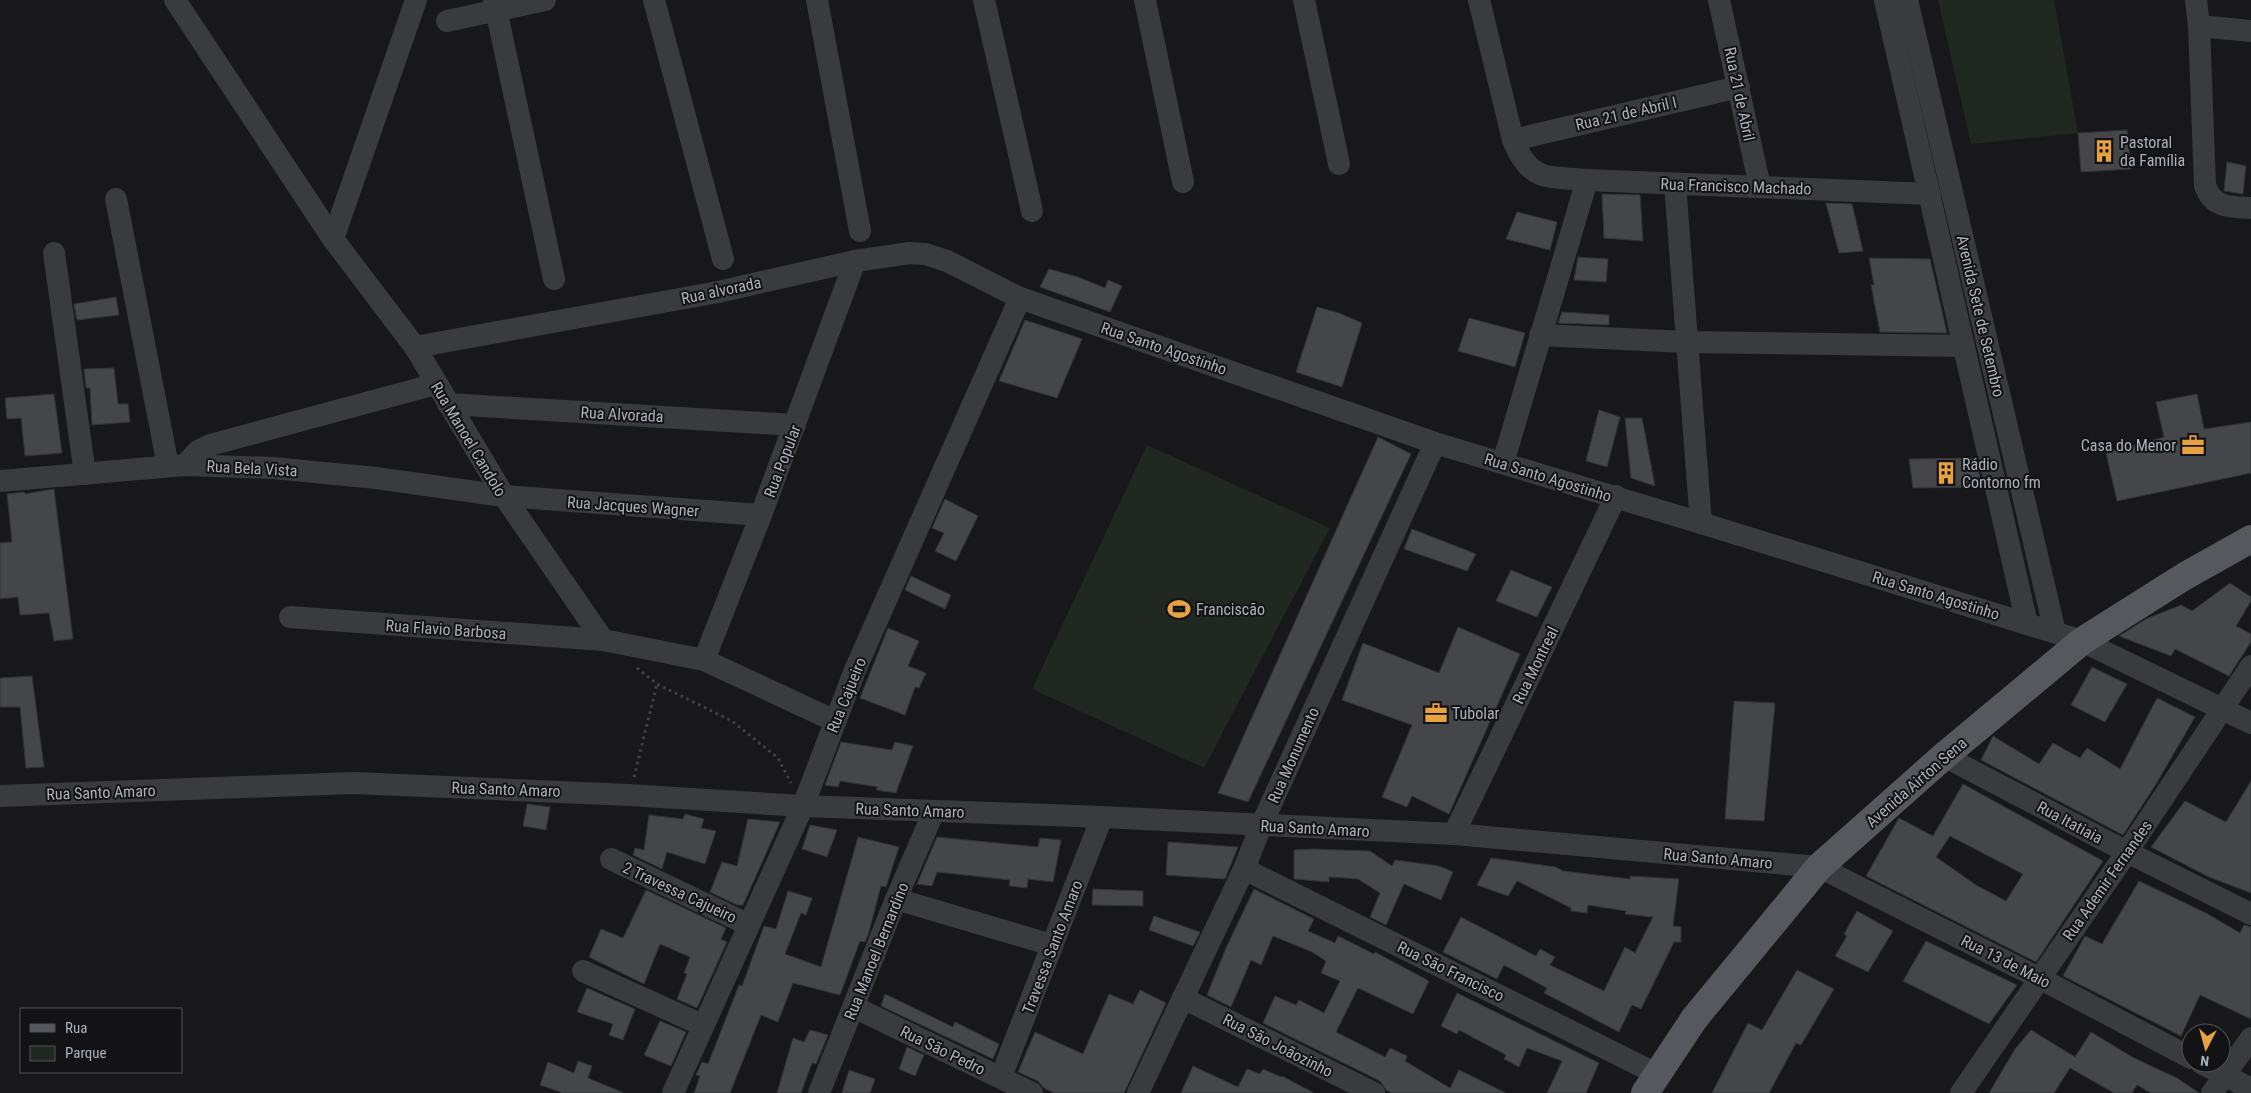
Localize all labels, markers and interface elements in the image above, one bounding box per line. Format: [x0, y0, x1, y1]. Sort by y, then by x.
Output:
street label: Rua 21 de Abril [1720, 45, 1759, 143]
street label: Rua 21 de Abril I [1574, 93, 1679, 134]
place label: Pastoral da Família [2120, 133, 2185, 170]
building icon: Pastoral da Família [2091, 138, 2117, 164]
street label: Rua Francisco Machado [1660, 174, 1812, 199]
street label: Avenida Sete de Setembro [1953, 233, 2008, 399]
street label: Rua alvorada [679, 273, 763, 308]
street label: Rua Santo Agostinho [1098, 318, 1229, 379]
street label: Rua Manoel Candolo [427, 379, 510, 500]
street label: Rua Alvorada [580, 403, 664, 426]
street label: Rua Popular [760, 422, 805, 500]
office icon: Casa do Menor [2180, 432, 2206, 458]
place label: Casa do Menor [2081, 436, 2176, 455]
street label: Rua Santo Agostinho [1482, 449, 1614, 506]
place label: Rádio Contorno fm [1962, 455, 2041, 492]
street label: Rua Bela Vista [206, 457, 298, 480]
building icon: Rádio Contorno fm [1933, 460, 1959, 486]
street label: Rua Jacques Wagner [566, 492, 700, 521]
street label: Rua Santo Agostinho [1870, 567, 2002, 624]
sports icon: Franciscão [1166, 596, 1192, 622]
place label: Franciscão [1196, 600, 1265, 619]
street label: Rua Flavio Barbosa [385, 616, 507, 643]
street label: Rua Montreal [1509, 623, 1562, 707]
street label: Rua Cajueiro [823, 655, 870, 736]
office icon: Tubolar [1423, 700, 1449, 726]
street label: Rua Monumento [1264, 704, 1323, 806]
place label: Tubolar [1452, 704, 1500, 723]
street label: Avenida Airton Sena [1862, 733, 1971, 831]
street label: Rua Santo Amaro [451, 778, 561, 801]
street label: Rua Santo Amaro [46, 781, 156, 804]
street label: Rua Itatiaia [2034, 797, 2106, 848]
street label: Rua Santo Amaro [855, 799, 965, 822]
street label: Rua Santo Amaro [1260, 816, 1370, 841]
street label: Rua Ademir Fernandes [2059, 817, 2156, 944]
street label: Rua Santo Amaro [1663, 844, 1773, 873]
street label: 2 Travessa Cajueiro [620, 858, 740, 927]
street label: Travessa Santo Amaro [1018, 878, 1087, 1017]
street label: Rua Manoel Bernardino [840, 880, 913, 1023]
street label: Rua 13 de Maio [1958, 931, 2054, 992]
street label: Rua São Francisco [1394, 937, 1507, 1006]
legend [20, 1008, 182, 1073]
street label: Rua São Joãozinho [1220, 1010, 1336, 1081]
text: Rua [65, 1019, 87, 1037]
street label: Rua São Pedro [897, 1022, 988, 1079]
north arrow [2181, 1023, 2231, 1073]
text: Parque [65, 1044, 107, 1062]
text: N [2200, 1053, 2210, 1069]

